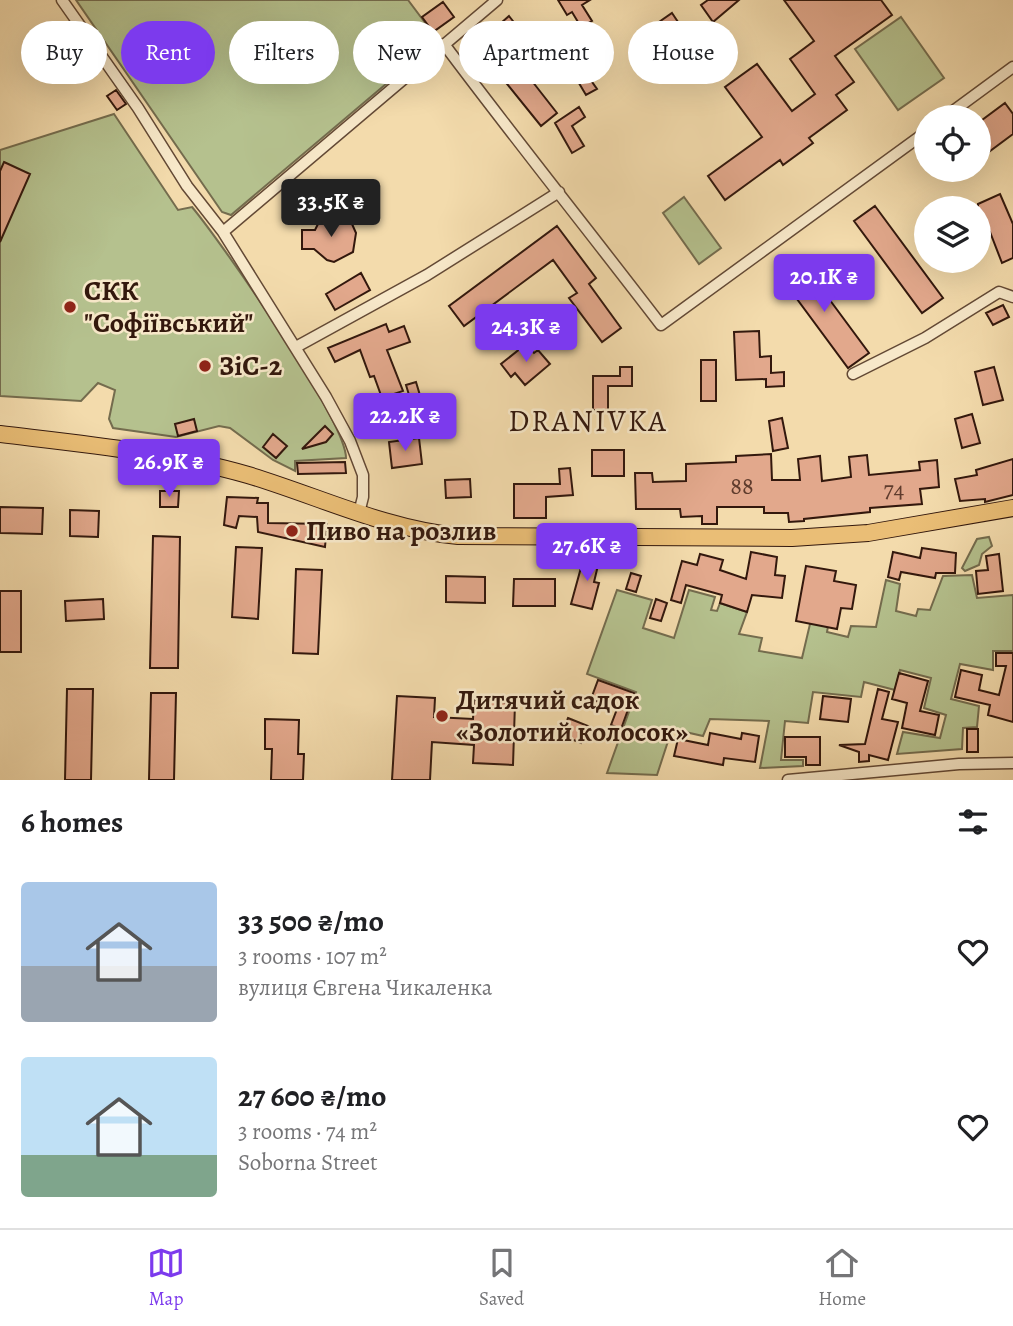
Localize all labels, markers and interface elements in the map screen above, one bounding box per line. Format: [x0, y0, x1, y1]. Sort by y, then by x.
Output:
chip: Buy [21, 21, 107, 84]
chip: Rent [121, 21, 215, 84]
chip: Filters [229, 21, 339, 84]
chip: New [353, 21, 445, 84]
chip: Apartment [459, 21, 614, 84]
chip: House [628, 21, 738, 84]
map controls [914, 105, 991, 273]
button: locate [914, 105, 991, 182]
pin: 33.5K ₴ [266, 180, 396, 239]
text: 33.5K ₴ [297, 186, 365, 217]
button: layers [914, 196, 991, 273]
pin: 20.1K ₴ [759, 254, 889, 314]
text: 20.1K ₴ [790, 261, 858, 292]
place label: СКК "Софіївський" [84, 272, 253, 342]
marker: СКК "Софіївський" [62, 299, 78, 315]
pin: 24.3K ₴ [461, 304, 591, 364]
text: 24.3K ₴ [491, 311, 561, 342]
place label: ЗіС-2 [219, 347, 283, 385]
marker: ЗіС-2 [197, 358, 213, 374]
pin: 22.2K ₴ [340, 393, 470, 453]
text: 22.2K ₴ [369, 400, 441, 431]
district label: DRANIVKA [508, 401, 668, 441]
pin: 26.9K ₴ [104, 440, 234, 499]
text: 26.9K ₴ [134, 446, 204, 477]
house number: 88 [730, 470, 754, 502]
house number: 74 [884, 473, 905, 505]
place label: Пиво на розлив [306, 512, 496, 550]
marker: Пиво на розлив [284, 523, 300, 539]
pin: 27.6K ₴ [522, 524, 652, 583]
text: 27.6K ₴ [552, 530, 622, 561]
place label: Дитячий садок «Золотий колосок» [456, 681, 688, 751]
marker: Дитячий садок «Золотий колосок» [434, 708, 450, 724]
text: 6 homes [21, 802, 123, 842]
icon: filters [954, 803, 992, 841]
text: 33 500 ₴/mo [238, 901, 384, 941]
icon: home [77, 910, 161, 994]
icon: heart [954, 933, 992, 971]
text: 3 rooms · 107 m² [238, 941, 387, 972]
text: вулиця Євгена Чикаленка [238, 972, 492, 1003]
text: 27 600 ₴/mo [238, 1076, 387, 1116]
icon: home [77, 1085, 161, 1169]
icon: heart [954, 1108, 992, 1146]
text: 3 rooms · 74 m² [238, 1116, 377, 1147]
text: Soborna Street [238, 1147, 378, 1178]
tab: Map [147, 1244, 185, 1312]
tab: Saved [479, 1244, 524, 1312]
tab: Home [818, 1244, 866, 1312]

